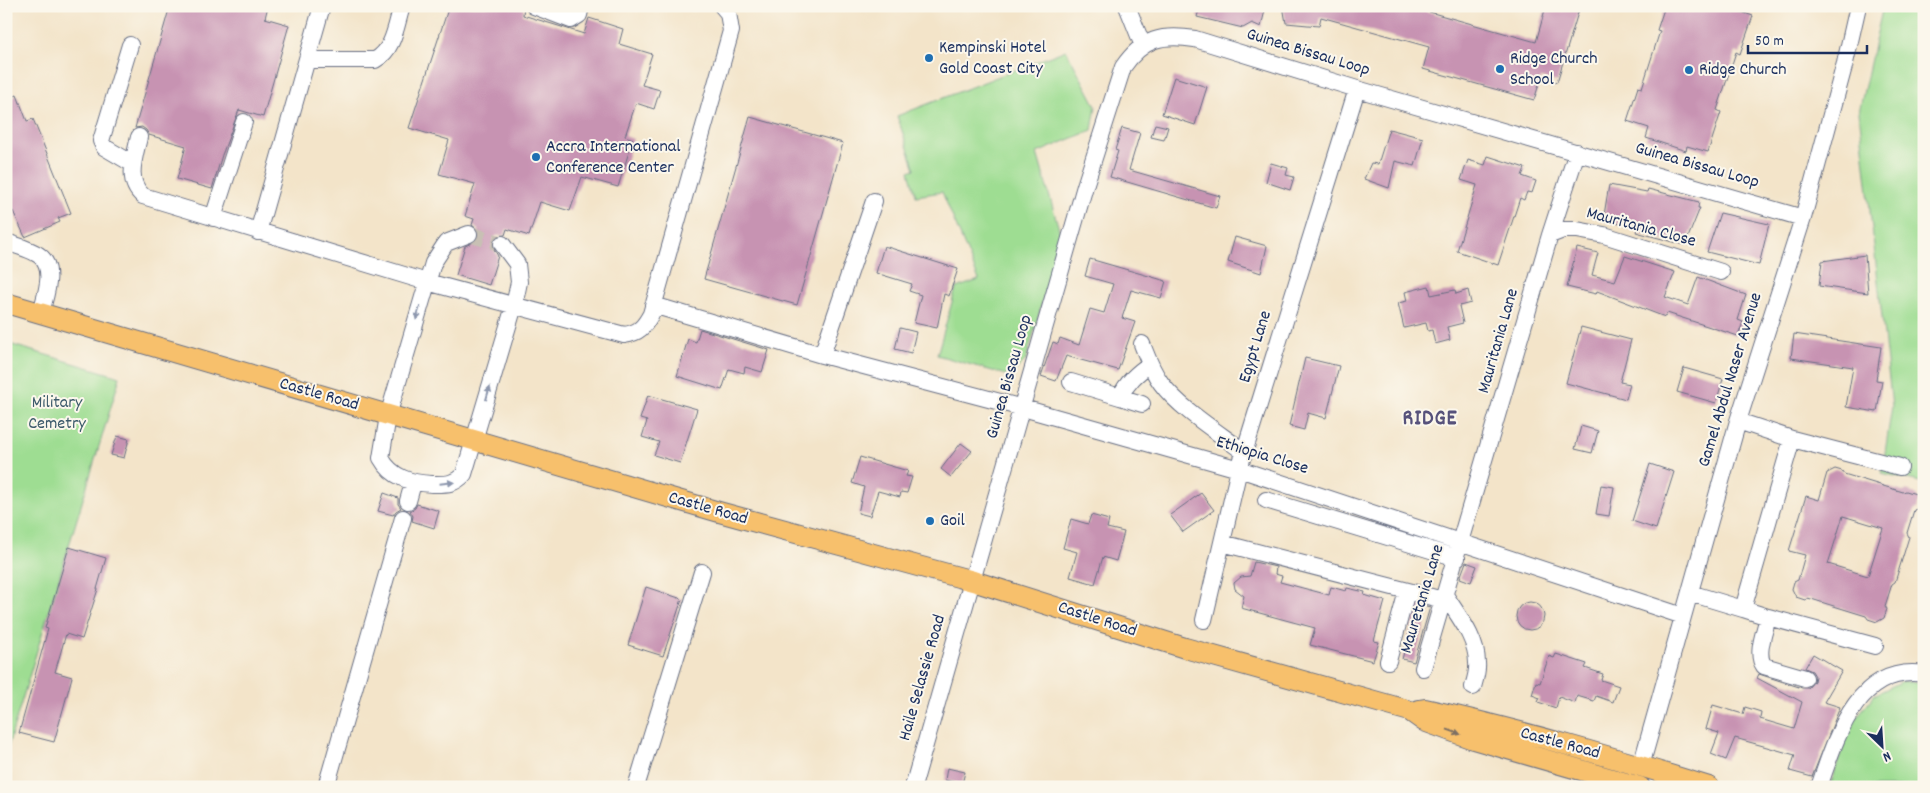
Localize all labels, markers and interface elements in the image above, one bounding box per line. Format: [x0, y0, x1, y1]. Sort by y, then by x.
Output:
street label: Guinea Bissau Loop [1243, 22, 1373, 84]
scale bar [1748, 22, 1866, 54]
text: 50 m [1755, 31, 1784, 53]
place label: Kempinski Hotel Gold Coast City [939, 36, 1047, 82]
place label: Ridge Church School [1510, 47, 1597, 93]
marker: Kempinski Hotel Gold Coast City [923, 52, 935, 64]
place label: Ridge Church [1699, 58, 1786, 83]
marker: Ridge Church School [1494, 63, 1506, 75]
marker: Ridge Church [1683, 64, 1695, 76]
place label: Accra International Conference Center [546, 135, 681, 181]
street label: Guinea Bissau Loop [1632, 136, 1762, 196]
marker: Accra International Conference Center [530, 151, 542, 163]
street label: Mauritania Close [1583, 201, 1699, 255]
street label: Mauritania Lane [1472, 286, 1526, 396]
street label: Gamel Abdul Naser Avenue [1693, 290, 1769, 470]
one-way arrow [413, 306, 421, 321]
street label: Egypt Lane [1233, 308, 1279, 386]
street label: Guinea Bissau Loop [980, 312, 1040, 442]
street label: Castle Road [276, 372, 362, 418]
one-way arrow [485, 386, 493, 401]
park label: Military Cemetry [28, 391, 87, 437]
district label: RIDGE [1403, 404, 1458, 435]
street label: Ethiopia Close [1213, 430, 1311, 482]
one-way arrow [439, 479, 455, 487]
street label: Castle Road [665, 486, 751, 532]
place label: Goil [940, 509, 965, 534]
marker: Goil [924, 515, 936, 527]
street label: Mauretania Lane [1395, 541, 1451, 657]
street label: Castle Road [1054, 596, 1140, 644]
street label: Haile Selassie Road [893, 612, 953, 744]
north arrow [1858, 720, 1908, 770]
street label: Castle Road [1517, 721, 1603, 767]
one-way arrow [1446, 729, 1461, 736]
text: N [1879, 745, 1894, 767]

